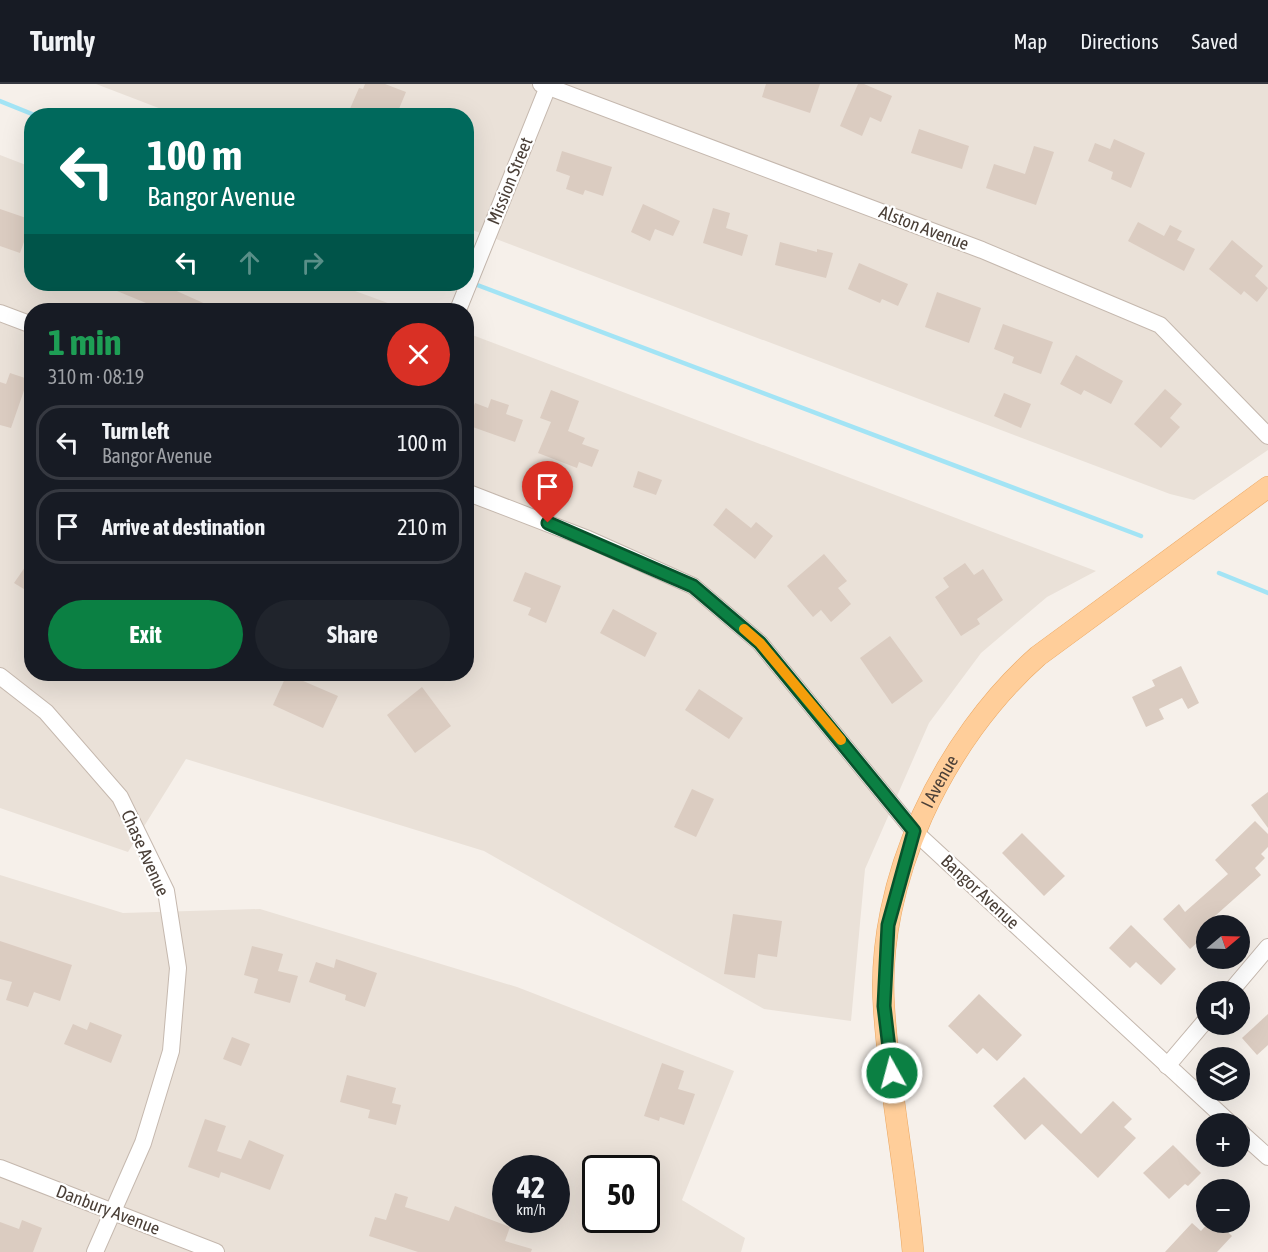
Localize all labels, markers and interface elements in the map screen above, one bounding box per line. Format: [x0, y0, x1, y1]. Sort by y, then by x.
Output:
text: Turnly [30, 25, 95, 57]
text: Map [1013, 29, 1047, 53]
text: Directions [1080, 29, 1159, 53]
text: Saved [1192, 29, 1238, 53]
text: 100 m [147, 131, 242, 179]
icon: left [48, 132, 126, 210]
street label: Mission Street [483, 134, 537, 227]
text: Bangor Avenue [147, 181, 296, 212]
street label: Alston Avenue [876, 201, 972, 254]
icon: left [170, 246, 203, 279]
icon: ahead [233, 246, 266, 279]
icon: right [296, 246, 329, 279]
text: 1 min [48, 321, 122, 363]
button: close [387, 323, 450, 386]
text: 310 m · 08:19 [48, 365, 144, 388]
text: Turn left [102, 418, 169, 444]
icon: left [51, 426, 84, 459]
text: 100 m [397, 430, 447, 456]
text: Bangor Avenue [102, 444, 212, 467]
pin [522, 461, 573, 523]
icon: arrive [531, 470, 564, 503]
icon: arrive [51, 510, 84, 543]
text: Arrive at destination [102, 514, 265, 540]
text: 210 m [397, 514, 447, 540]
button: Exit [48, 600, 243, 669]
button: Share [255, 600, 450, 669]
street label: I Avenue [916, 751, 962, 811]
street label: Chase Avenue [117, 806, 174, 899]
street label: Bangor Avenue [937, 850, 1024, 933]
north arrow [1196, 915, 1250, 969]
map controls [1196, 915, 1250, 1233]
button: sound [1196, 981, 1250, 1035]
position arrow [860, 1041, 924, 1105]
button: layers [1196, 1047, 1250, 1101]
button: + [1196, 1113, 1250, 1167]
speed limit sign: 50 [582, 1155, 660, 1233]
text: 42 [517, 1170, 545, 1204]
button: − [1196, 1179, 1250, 1233]
street label: Danbury Avenue [53, 1180, 163, 1239]
text: km/h [516, 1201, 546, 1218]

